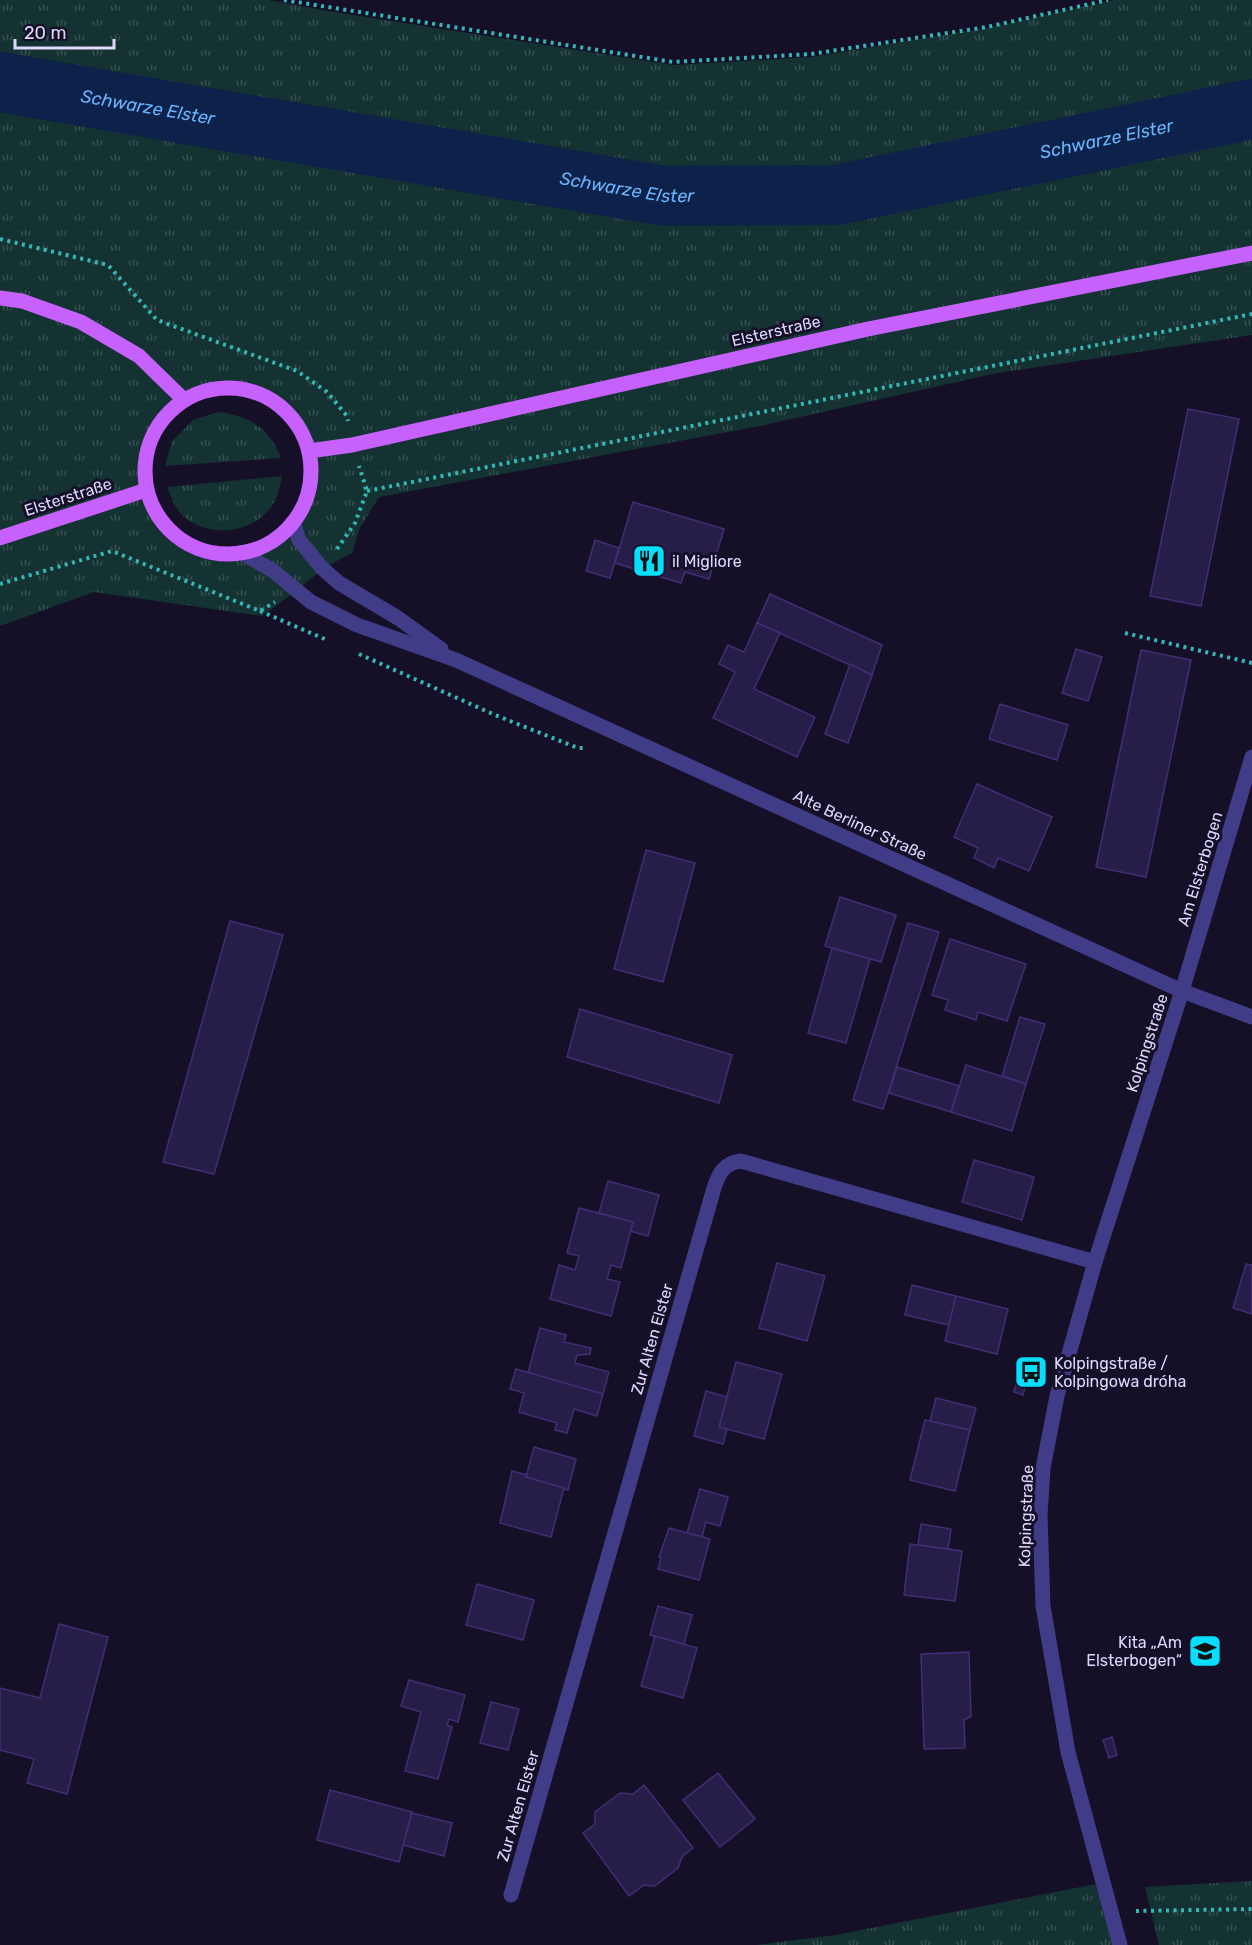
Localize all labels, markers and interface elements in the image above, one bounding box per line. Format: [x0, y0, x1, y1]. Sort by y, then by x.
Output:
scale bar [15, 12, 114, 50]
text: 20 m [24, 22, 66, 44]
water label: Schwarze Elster [79, 85, 218, 130]
water label: Schwarze Elster [1038, 114, 1176, 164]
water label: Schwarze Elster [558, 167, 695, 207]
street label: Elsterstraße [730, 312, 822, 350]
street label: Elsterstraße [22, 474, 114, 520]
restaurant icon: il Migliore [631, 543, 667, 579]
place label: il Migliore [672, 552, 742, 571]
street label: Alte Berliner Straße [790, 786, 930, 864]
street label: Am Elsterbogen [1174, 809, 1226, 929]
street label: Kolpingstraße [1122, 991, 1172, 1095]
street label: Zur Alten Elster [627, 1281, 677, 1397]
bus stop icon: Kolpingstraße / Kolpingowa dróha [1013, 1354, 1049, 1390]
place label: Kolpingstraße / Kolpingowa dróha [1054, 1354, 1186, 1391]
street label: Kolpingstraße [1015, 1464, 1037, 1568]
place label: Kita „Am Elsterbogen“ [1086, 1633, 1182, 1670]
school or university icon: Kita „Am Elsterbogen“ [1187, 1633, 1223, 1669]
street label: Zur Alten Elster [493, 1748, 543, 1864]

